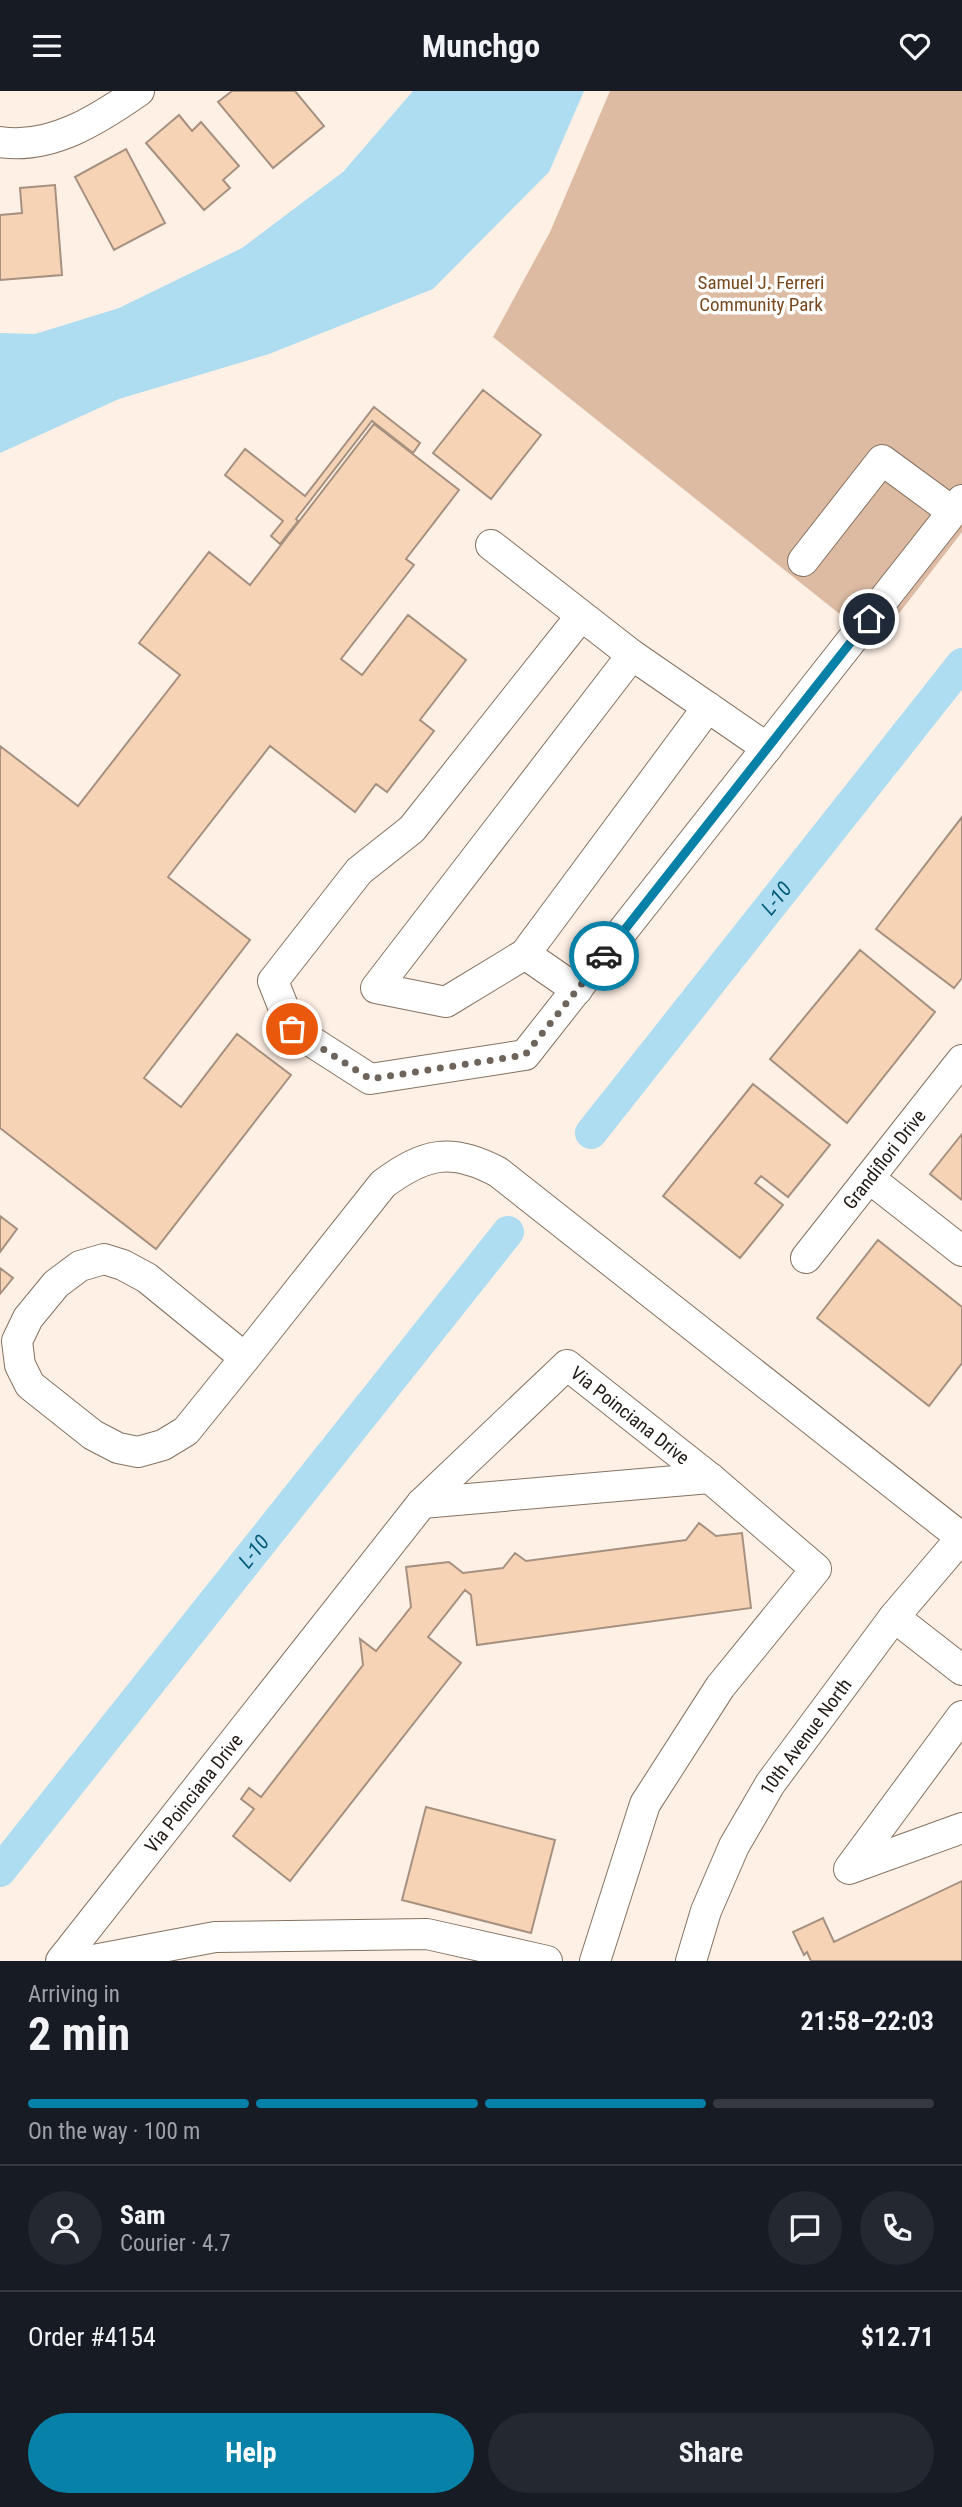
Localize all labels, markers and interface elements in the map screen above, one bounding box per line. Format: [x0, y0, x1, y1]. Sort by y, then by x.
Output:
icon: menu [28, 27, 66, 65]
text: Munchgo [422, 27, 540, 65]
icon: heart [896, 27, 934, 65]
park label: Samuel J. Ferreri Community Park [698, 271, 824, 316]
pin [839, 589, 899, 649]
icon: home [850, 600, 888, 638]
water label: L-10 [756, 877, 797, 920]
courier [569, 921, 639, 991]
icon: car [585, 937, 623, 975]
pin [262, 999, 322, 1059]
icon: bag [273, 1010, 311, 1048]
street label: Grandiflori Drive [838, 1105, 931, 1214]
street label: Via Poinciana Drive [566, 1361, 694, 1469]
water label: L-10 [234, 1531, 274, 1573]
street label: 10th Avenue North [755, 1674, 857, 1799]
street label: Via Poinciana Drive [140, 1729, 248, 1857]
text: Arriving in [28, 1981, 120, 2008]
text: 21:58–22:03 [800, 2006, 934, 2036]
text: 2 min [28, 2007, 130, 2061]
text: On the way · 100 m [28, 2118, 200, 2145]
button: person [28, 2191, 102, 2265]
button: chat [768, 2191, 842, 2265]
button: phone [860, 2191, 934, 2265]
text: Sam [120, 2200, 166, 2230]
text: Courier · 4.7 [120, 2230, 231, 2257]
text: Order #4154 [28, 2322, 156, 2352]
text: $12.71 [861, 2322, 934, 2352]
button: Help [28, 2413, 474, 2493]
button: Share [488, 2413, 934, 2493]

